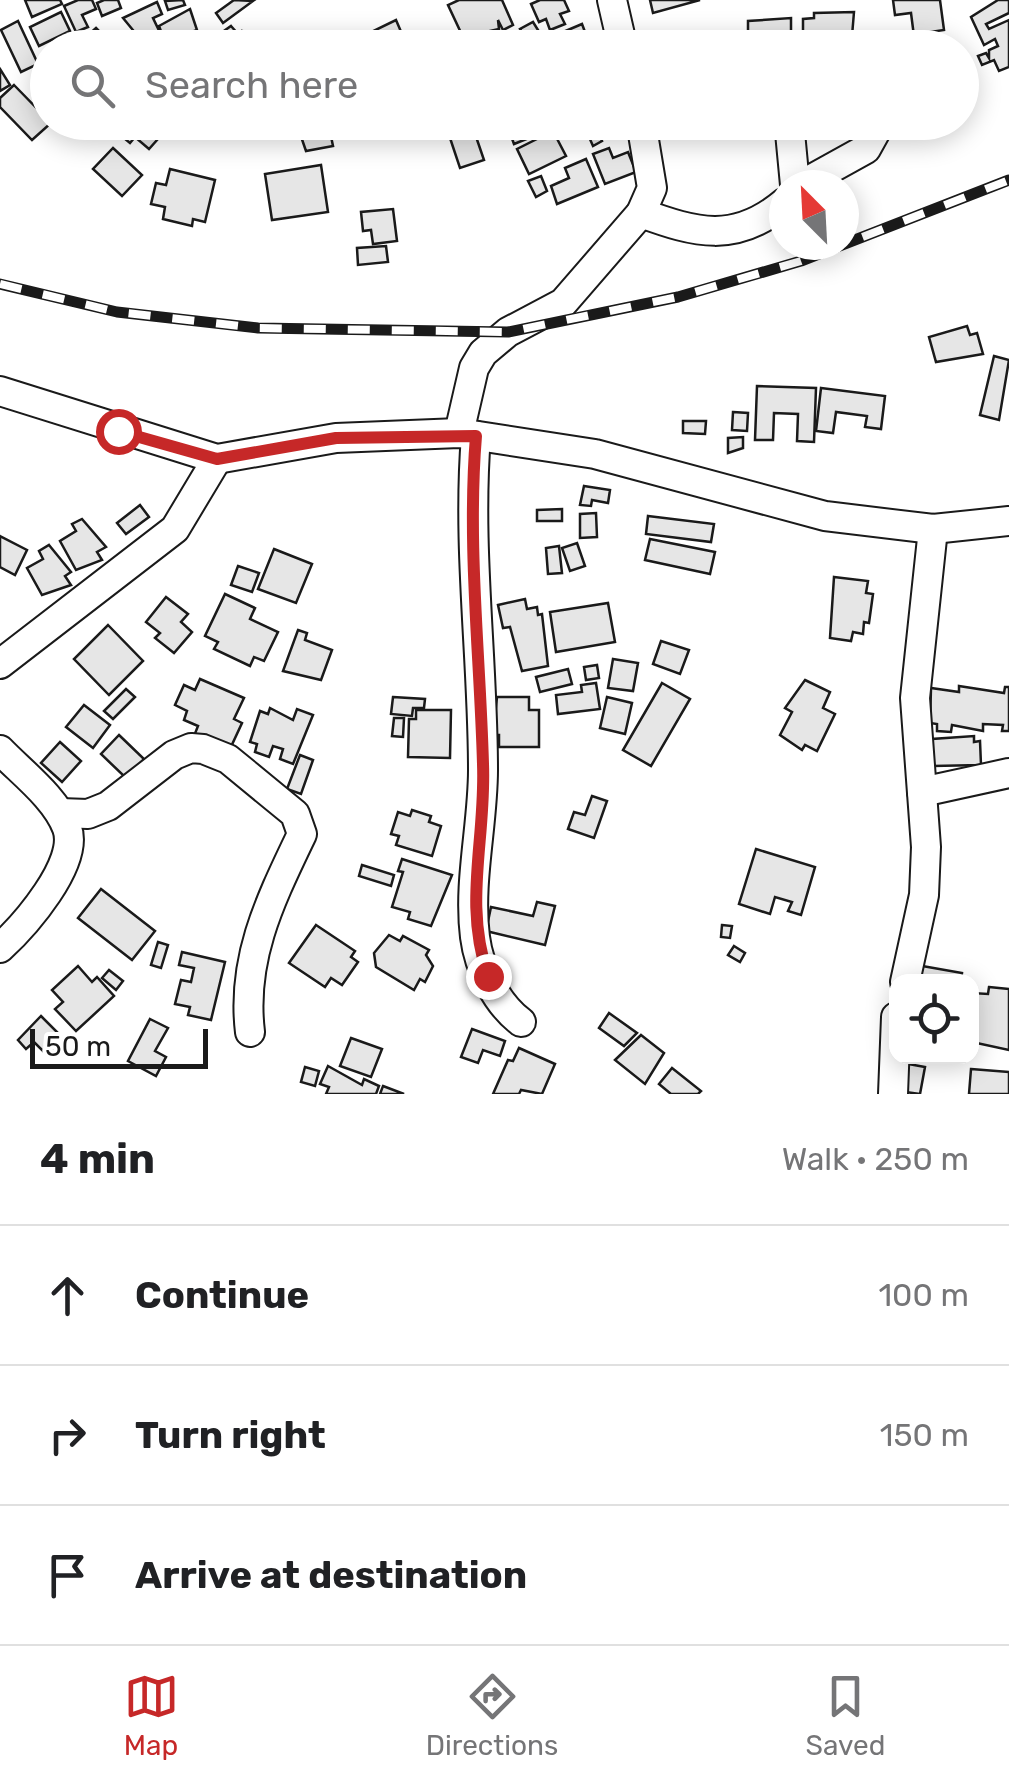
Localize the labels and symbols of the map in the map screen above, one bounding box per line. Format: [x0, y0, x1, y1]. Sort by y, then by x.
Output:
north arrow [769, 170, 859, 260]
route start [96, 409, 142, 455]
route end [466, 954, 512, 1000]
scale bar [30, 1024, 208, 1068]

